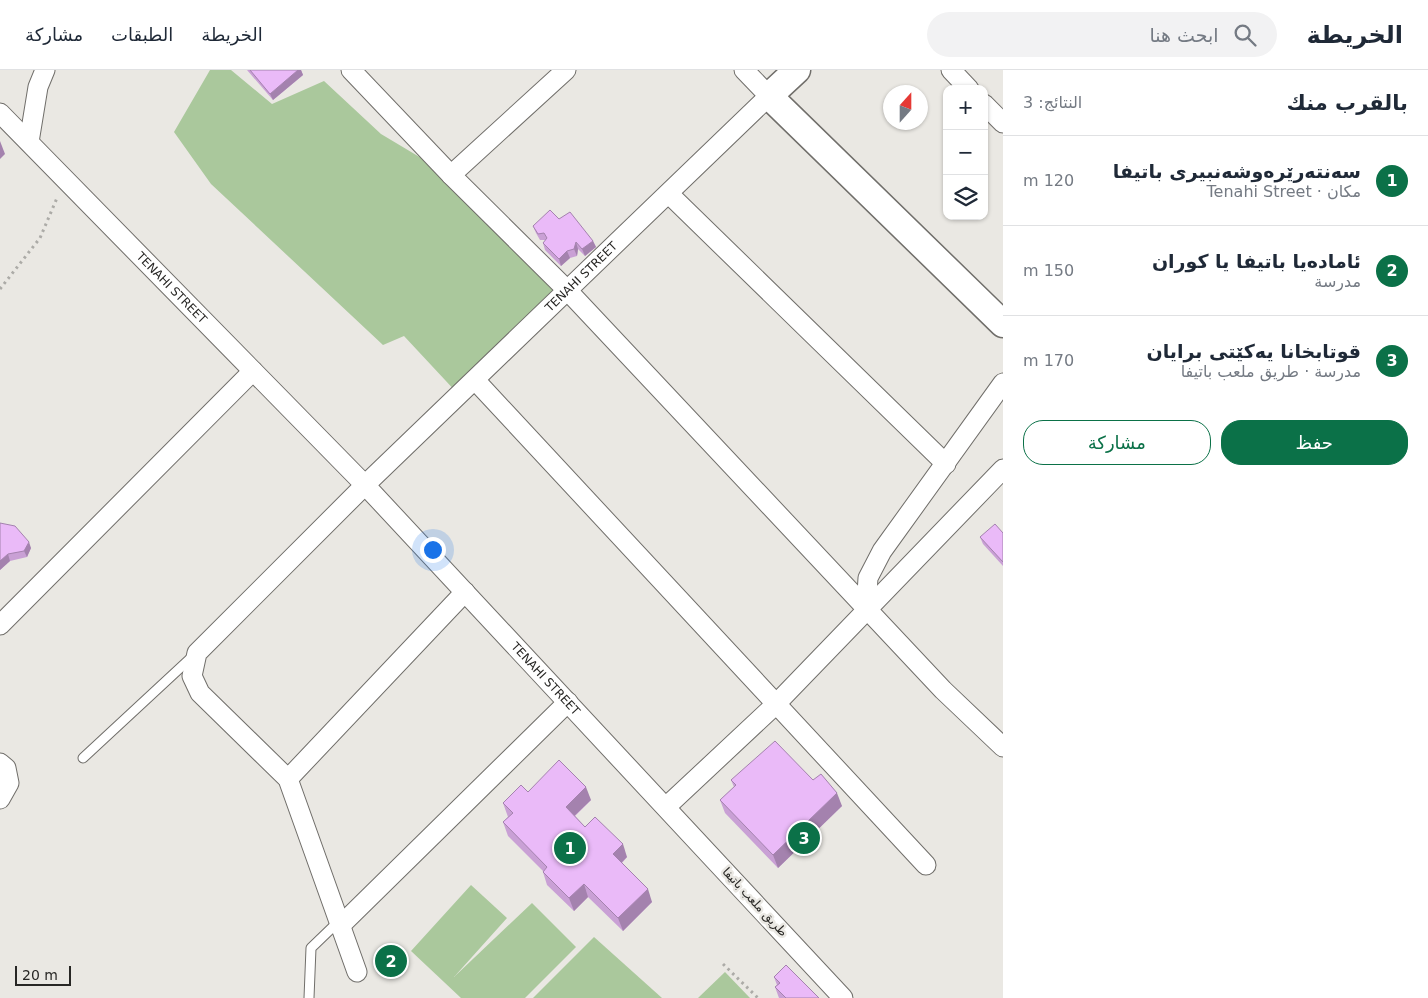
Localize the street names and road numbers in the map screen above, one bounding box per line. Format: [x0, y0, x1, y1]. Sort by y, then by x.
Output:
street label: TENAHI STREET [542, 239, 620, 315]
street label: TENAHI STREET [133, 249, 210, 327]
street label: TENAHI STREET [508, 639, 583, 719]
street label: طريق ملعب باتيفا [719, 865, 790, 940]

